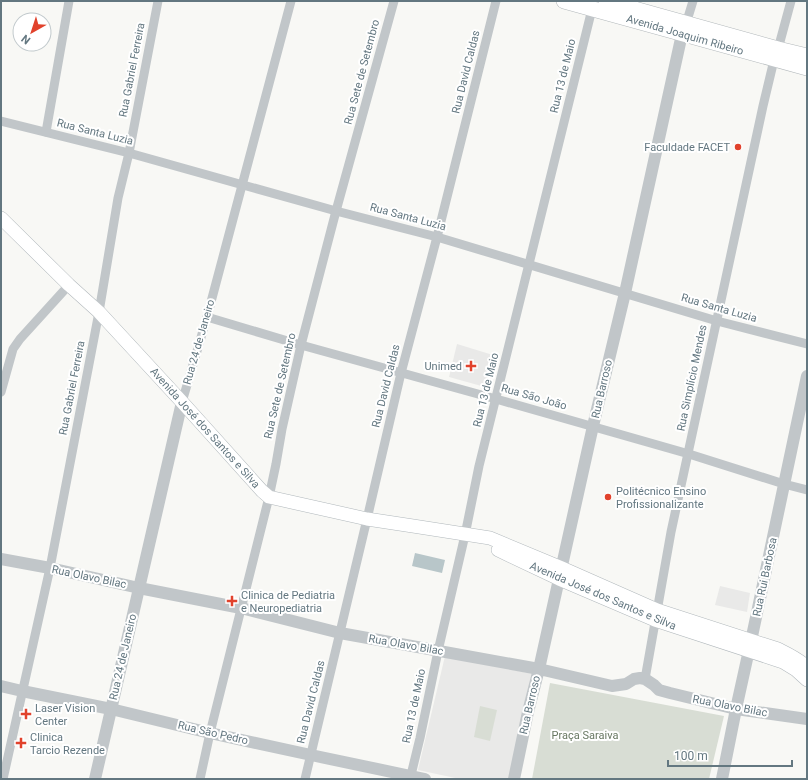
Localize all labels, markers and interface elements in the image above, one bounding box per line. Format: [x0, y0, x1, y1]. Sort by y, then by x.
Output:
north arrow [12, 12, 52, 52]
street label: Avenida Joaquim Ribeiro [625, 12, 745, 58]
street label: Rua Sete de Setembro [342, 18, 382, 126]
street label: Rua Gabriel Ferreira [116, 22, 148, 118]
street label: Rua David Caldas [449, 29, 483, 115]
text: N [19, 32, 33, 47]
street label: Rua 13 de Maio [548, 38, 578, 114]
street label: Rua Santa Luzia [55, 116, 135, 148]
place label: Faculdade FACET [644, 141, 730, 154]
marker: Faculdade FACET [733, 142, 743, 152]
street label: Rua Santa Luzia [368, 201, 448, 233]
street label: Rua Santa Luzia [680, 291, 758, 325]
street label: Rua 24 de Janeiro [181, 298, 217, 386]
street label: Rua Simplício Mendes [674, 323, 710, 432]
street label: Rua Sete de Setembro [261, 332, 299, 440]
street label: Rua Gabriel Ferreira [56, 340, 88, 436]
street label: Rua David Caldas [369, 343, 403, 429]
street label: Rua 13 de Maio [471, 352, 501, 428]
street label: Rua Barroso [589, 358, 615, 420]
place label: Unimed [424, 360, 462, 373]
marker: Unimed [465, 360, 477, 372]
street label: Avenida José dos Santos e Silva [147, 365, 263, 491]
street label: Rua São João [500, 381, 568, 413]
place label: Politécnico Ensino Profissionalizante [616, 485, 706, 511]
marker: Politécnico Ensino Profissionalizante [603, 492, 613, 502]
street label: Rua Rui Barbosa [750, 536, 780, 618]
street label: Avenida José dos Santos e Silva [528, 559, 678, 633]
street label: Rua Olavo Bilac [51, 563, 128, 591]
place label: Clinica de Pediatria e Neuropediatria [241, 589, 335, 615]
marker: Clinica de Pediatria e Neuropediatria [226, 595, 238, 607]
street label: Rua 24 de Janeiro [107, 613, 139, 701]
street label: Rua Olavo Bilac [367, 632, 445, 658]
street label: Rua David Caldas [294, 659, 328, 745]
street label: Rua 13 de Maio [400, 668, 428, 744]
street label: Rua Barroso [517, 674, 543, 736]
street label: Rua Olavo Bilac [692, 692, 769, 720]
place label: Laser Vision Center [35, 702, 95, 728]
marker: Laser Vision Center [20, 708, 32, 720]
street label: Rua São Pedro [177, 719, 249, 747]
park label: Praça Saraiva [552, 729, 618, 742]
place label: Clinica Tarcio Rezende [30, 731, 105, 757]
marker: Clinica Tarcio Rezende [15, 737, 27, 749]
scale bar [668, 742, 792, 768]
text: 100 m [674, 749, 708, 763]

